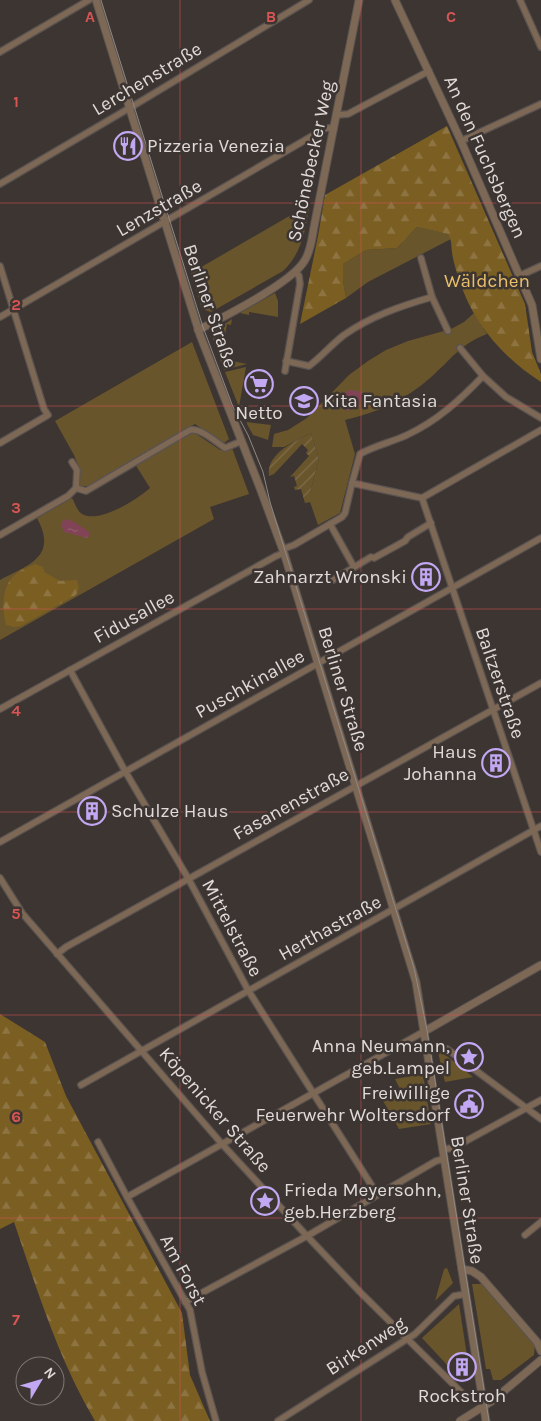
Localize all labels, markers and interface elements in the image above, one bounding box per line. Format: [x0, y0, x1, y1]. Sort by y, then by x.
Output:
text: A [85, 7, 95, 26]
text: B [266, 7, 276, 26]
text: C [446, 7, 456, 26]
street label: Lerchenstraße [88, 38, 206, 120]
street label: An den Fuchsbergen [439, 72, 531, 242]
street label: Schönebecker Weg [283, 78, 339, 243]
text: 1 [13, 92, 19, 111]
restaurant icon: Pizzeria Venezia [113, 131, 143, 161]
place label: Pizzeria Venezia [147, 135, 285, 157]
street label: Lenzstraße [112, 175, 206, 241]
street label: Berliner Straße [179, 241, 241, 371]
park label: Wäldchen [444, 270, 530, 292]
text: 2 [11, 295, 21, 314]
supermarket icon: Netto [244, 369, 274, 399]
school or university icon: Kita Fantasia [289, 386, 319, 416]
place label: Kita Fantasia [323, 390, 437, 412]
place label: Netto [235, 402, 283, 424]
text: 3 [11, 498, 21, 517]
building icon: Zahnarzt Wronski [411, 562, 441, 592]
place label: Zahnarzt Wronski [253, 566, 407, 588]
street label: Fidusallee [90, 586, 178, 648]
street label: Berliner Straße [314, 624, 372, 754]
street label: Baltzerstraße [471, 624, 529, 742]
street label: Puschkinallee [191, 645, 309, 723]
text: 4 [11, 701, 21, 720]
place label: Haus Johanna [404, 741, 477, 785]
building icon: Haus Johanna [481, 748, 511, 778]
street label: Fasanenstraße [229, 763, 353, 845]
building icon: Schulze Haus [77, 796, 107, 826]
place label: Schulze Haus [111, 800, 229, 822]
street label: Mittelstraße [197, 876, 267, 980]
street label: Herthastraße [275, 891, 385, 965]
text: 5 [11, 904, 21, 923]
place label: Anna Neumann, geb.Lampel [312, 1035, 450, 1079]
place icon: Anna Neumann, geb.Lampel [454, 1042, 484, 1072]
street label: Köpenicker Straße [155, 1043, 275, 1177]
place label: Freiwillige Feuerwehr Woltersdorf [255, 1082, 450, 1126]
public building icon: Freiwillige Feuerwehr Woltersdorf [454, 1089, 484, 1119]
text: 6 [11, 1107, 21, 1126]
street label: Berliner Straße [446, 1134, 488, 1266]
place label: Frieda Meyersohn, geb.Herzberg [284, 1179, 441, 1223]
place icon: Frieda Meyersohn, geb.Herzberg [250, 1186, 280, 1216]
street label: Am Forst [155, 1231, 211, 1309]
text: 7 [12, 1310, 20, 1329]
street label: Birkenweg [322, 1312, 410, 1380]
building icon: Rockstroh [447, 1352, 477, 1382]
north arrow [15, 1356, 65, 1406]
text: N [40, 1364, 60, 1382]
place label: Rockstroh [418, 1385, 506, 1407]

